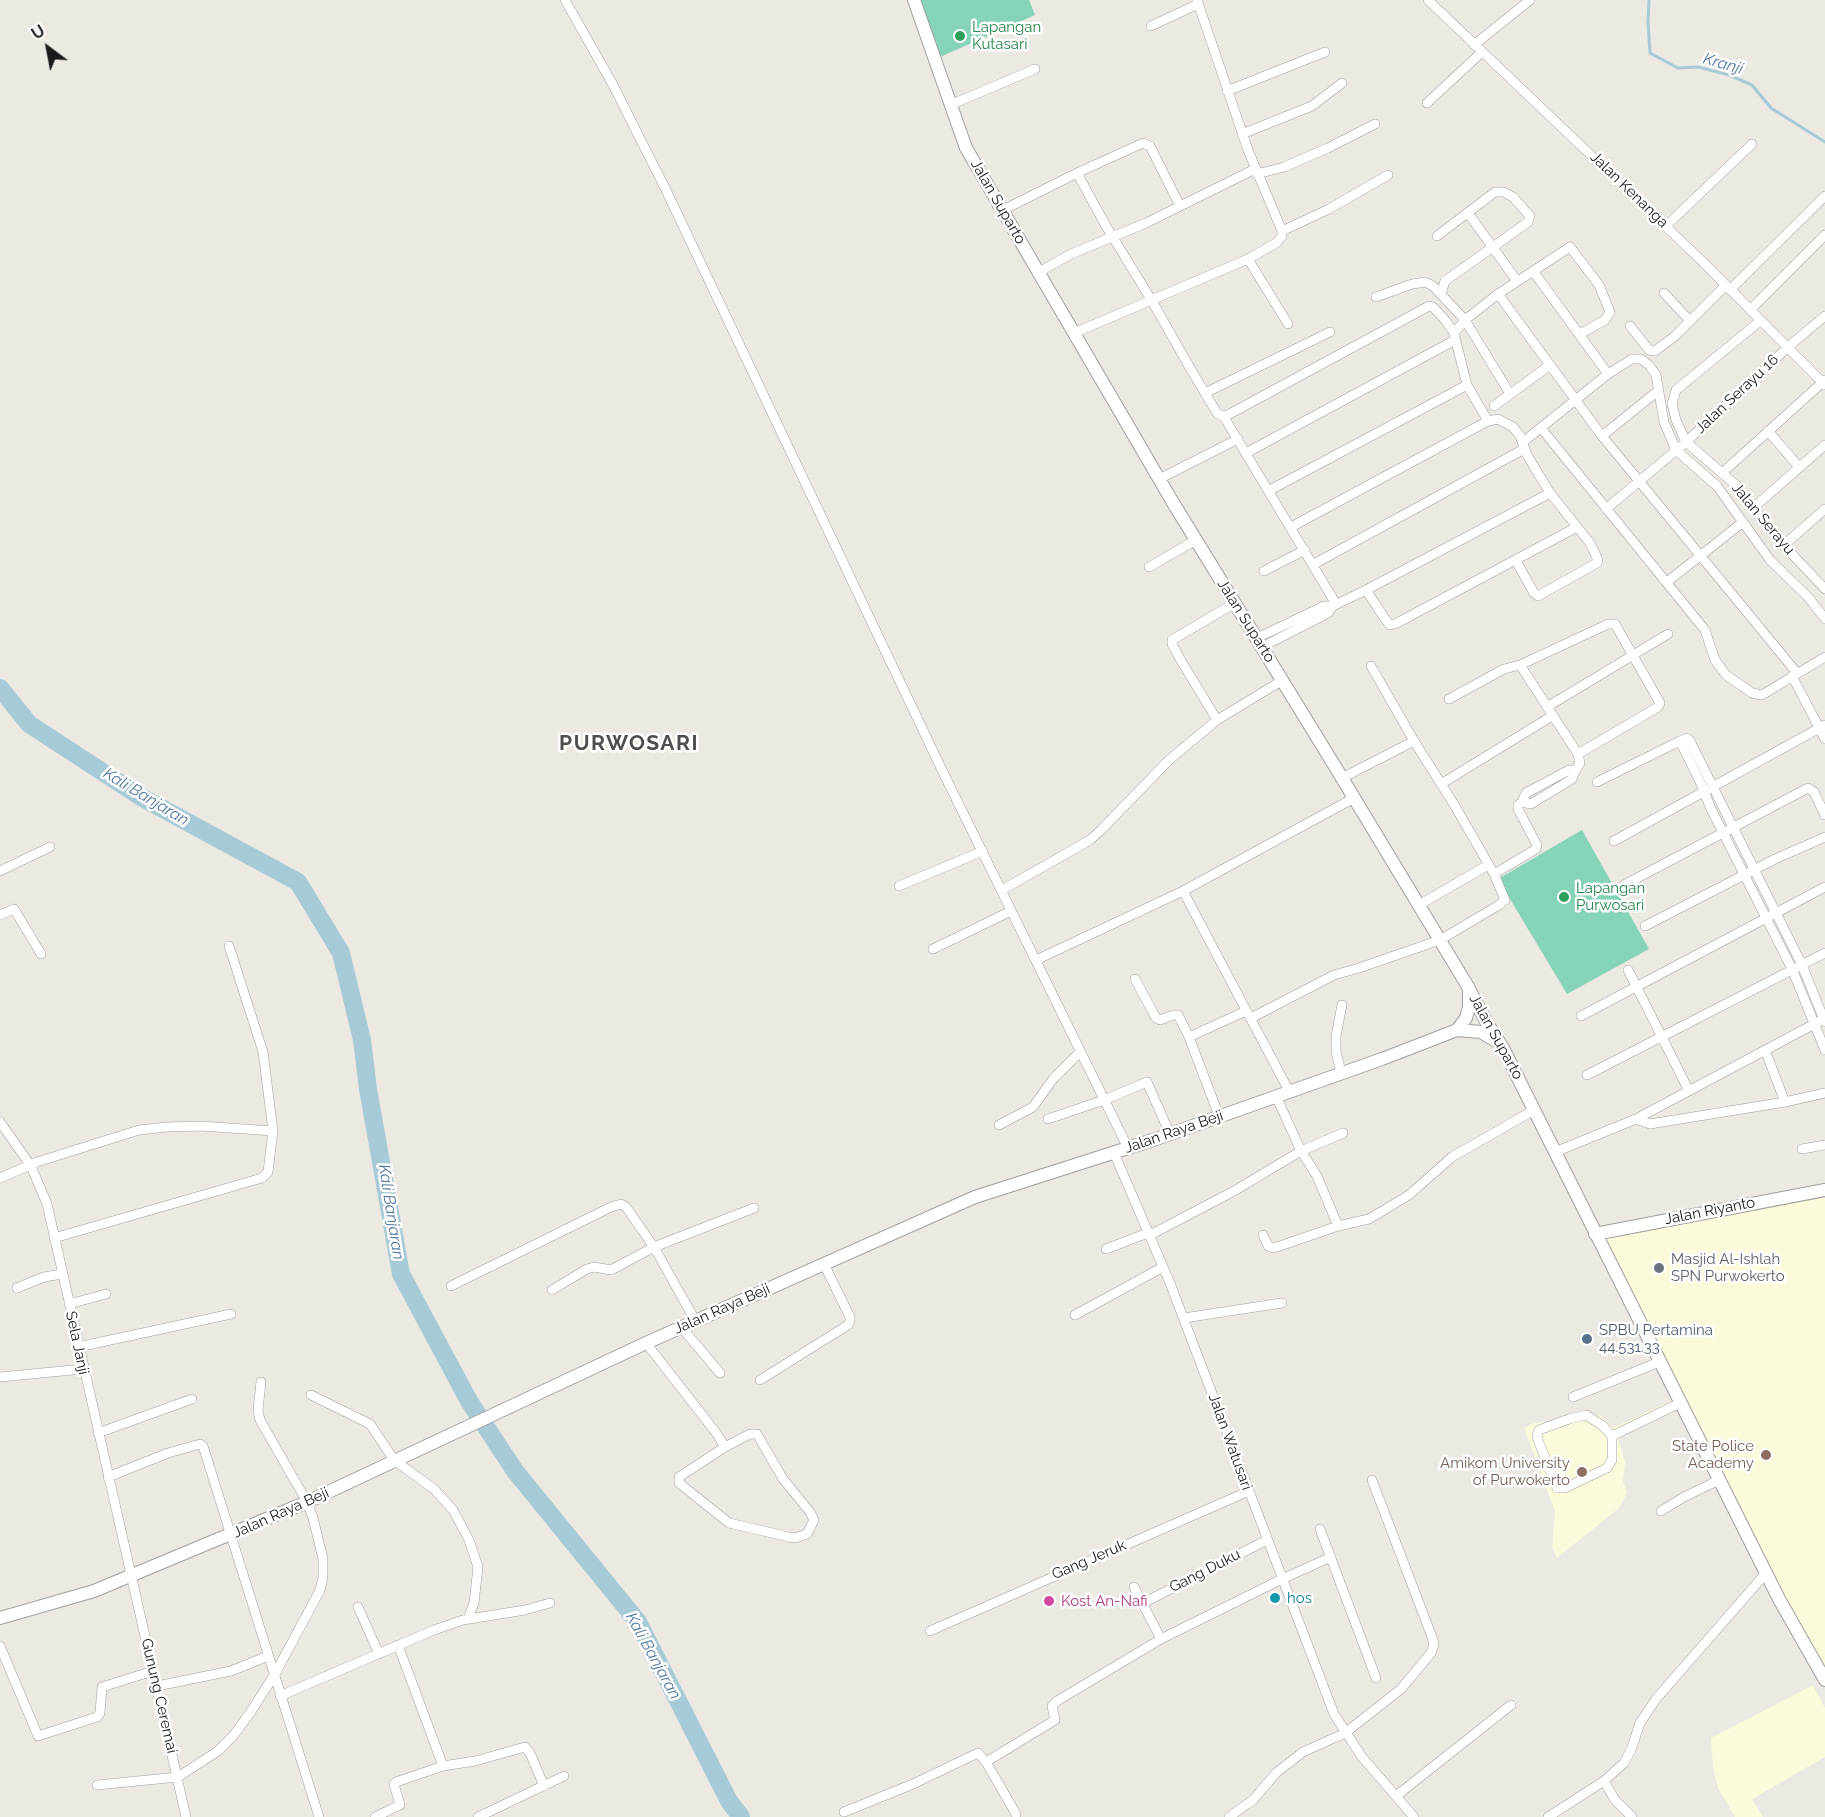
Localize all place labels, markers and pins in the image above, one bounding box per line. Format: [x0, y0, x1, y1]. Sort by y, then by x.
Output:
place label: Lapangan Kutasari [972, 18, 1041, 53]
marker: Lapangan Kutasari [953, 29, 967, 43]
place label: Lapangan Purwosari [1576, 879, 1645, 914]
marker: Lapangan Purwosari [1557, 890, 1571, 904]
place label: Masjid Al-Ishlah SPN Purwokerto [1671, 1250, 1785, 1285]
marker: Masjid Al-Ishlah SPN Purwokerto [1652, 1261, 1666, 1275]
place label: SPBU Pertamina 44.531.33 [1599, 1321, 1713, 1356]
marker: SPBU Pertamina 44.531.33 [1580, 1332, 1594, 1346]
place label: State Police Academy [1672, 1437, 1754, 1472]
marker: State Police Academy [1759, 1448, 1773, 1462]
place label: Amikom University of Purwokerto [1440, 1454, 1570, 1489]
marker: Amikom University of Purwokerto [1575, 1465, 1589, 1479]
place label: hos [1287, 1589, 1312, 1607]
marker: hos [1268, 1591, 1282, 1605]
place label: Kost An-Nafi [1061, 1592, 1148, 1610]
marker: Kost An-Nafi [1042, 1594, 1056, 1608]

